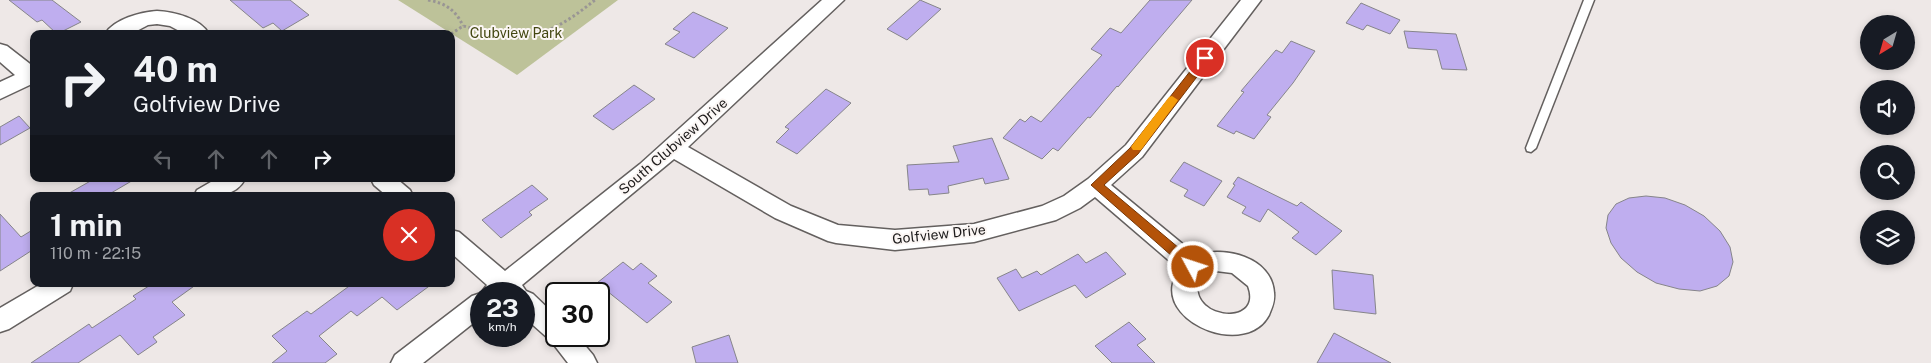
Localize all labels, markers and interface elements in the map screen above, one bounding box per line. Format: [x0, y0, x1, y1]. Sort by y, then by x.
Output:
north arrow [1860, 15, 1915, 70]
map controls [1860, 15, 1915, 265]
park label: Clubview Park [470, 25, 562, 41]
pin [1184, 37, 1226, 79]
icon: arrive [1191, 44, 1219, 72]
text: 40 m [133, 49, 218, 90]
icon: right [50, 50, 115, 115]
button: sound [1860, 80, 1915, 135]
text: Golfview Drive [133, 91, 281, 117]
street label: South Clubview Drive [615, 94, 731, 197]
icon: left [149, 145, 177, 173]
icon: ahead [202, 145, 230, 173]
icon: ahead [255, 145, 283, 173]
icon: right [308, 145, 336, 173]
button: search [1860, 145, 1915, 200]
text: 1 min [50, 207, 122, 243]
button: close [383, 209, 435, 261]
button: layers [1860, 210, 1915, 265]
street label: Golfview Drive [891, 221, 987, 247]
position arrow [1166, 240, 1218, 292]
text: 110 m · 22:15 [50, 244, 141, 263]
speed limit sign: 30 [545, 282, 610, 347]
text: 23 [486, 293, 519, 323]
text: km/h [488, 320, 517, 334]

